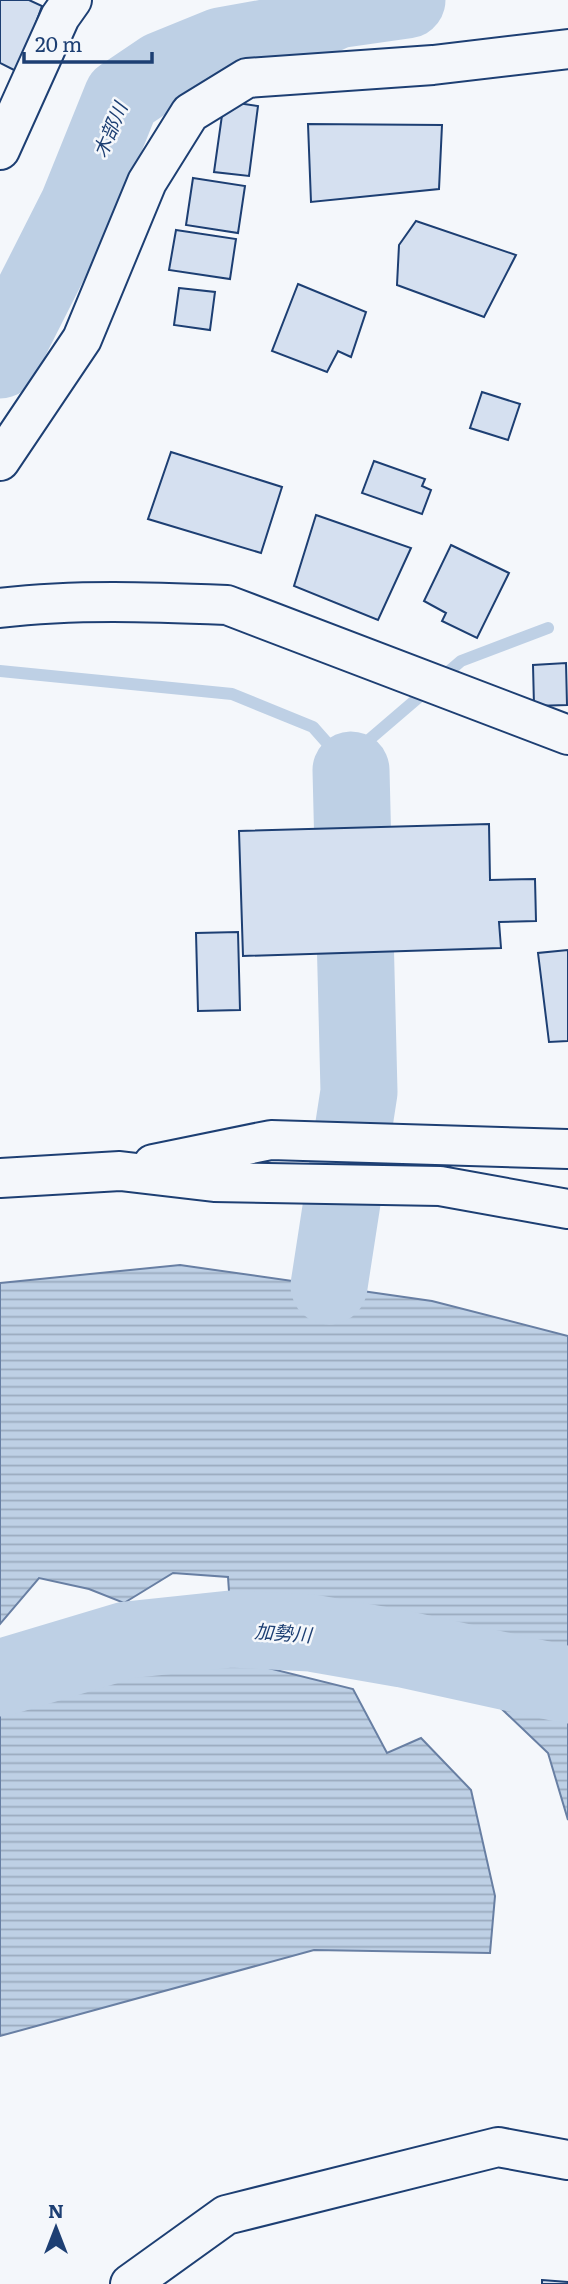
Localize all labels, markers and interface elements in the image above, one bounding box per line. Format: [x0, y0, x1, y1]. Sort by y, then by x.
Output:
scale bar [24, 21, 152, 65]
text: 20 m [35, 27, 82, 58]
water label: 木部川 [85, 96, 134, 161]
water label: 加勢川 [254, 1616, 314, 1648]
north arrow [21, 2193, 91, 2263]
text: N [48, 2196, 64, 2224]

